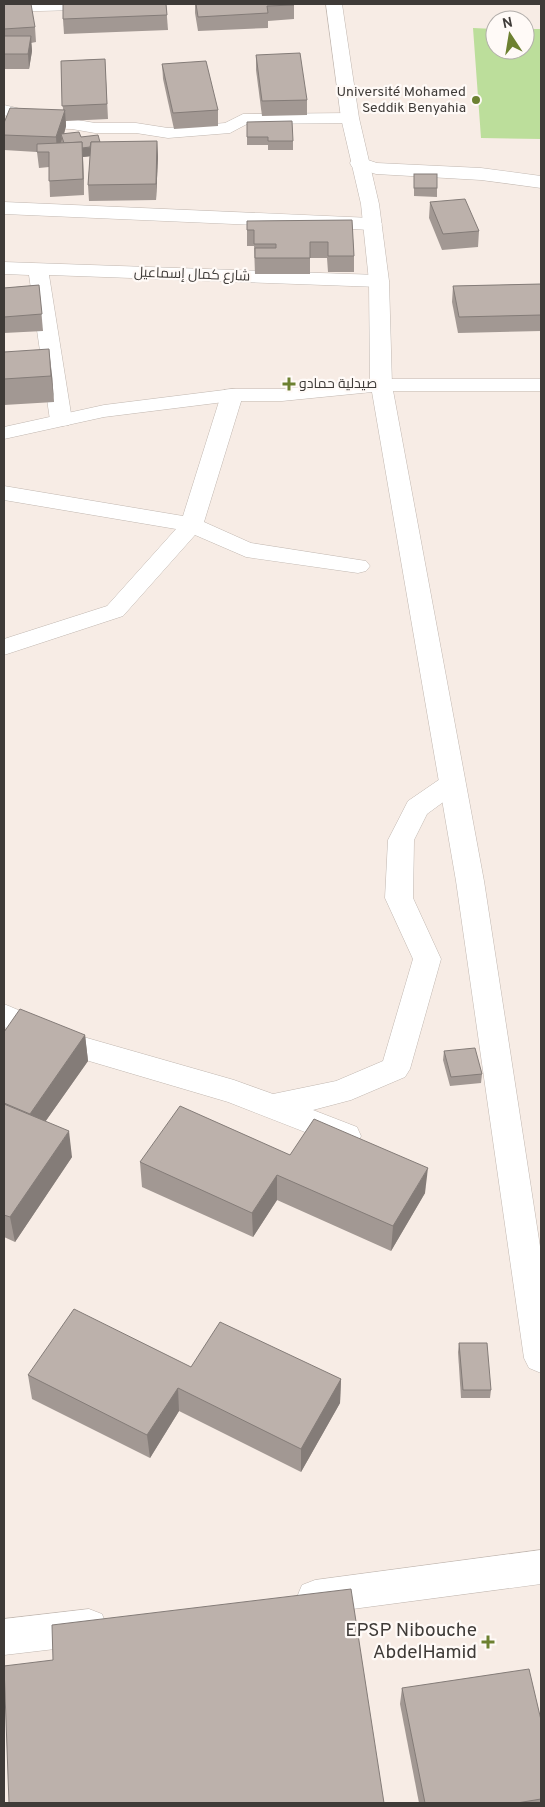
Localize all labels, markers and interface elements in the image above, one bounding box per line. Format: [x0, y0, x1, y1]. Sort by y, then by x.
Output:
north arrow [485, 10, 535, 60]
text: N [501, 14, 514, 33]
place label: Université Mohamed Seddik Benyahia [336, 84, 466, 117]
marker: Université Mohamed Seddik Benyahia [470, 94, 482, 106]
street label: شارع كمال إسماعيل [134, 264, 250, 286]
place label: صيدلية حمادو [299, 376, 377, 393]
marker: صيدلية حمادو [283, 378, 295, 390]
place label: EPSP Nibouche AbdelHamid [345, 1619, 477, 1665]
marker: EPSP Nibouche AbdelHamid [481, 1635, 495, 1649]

